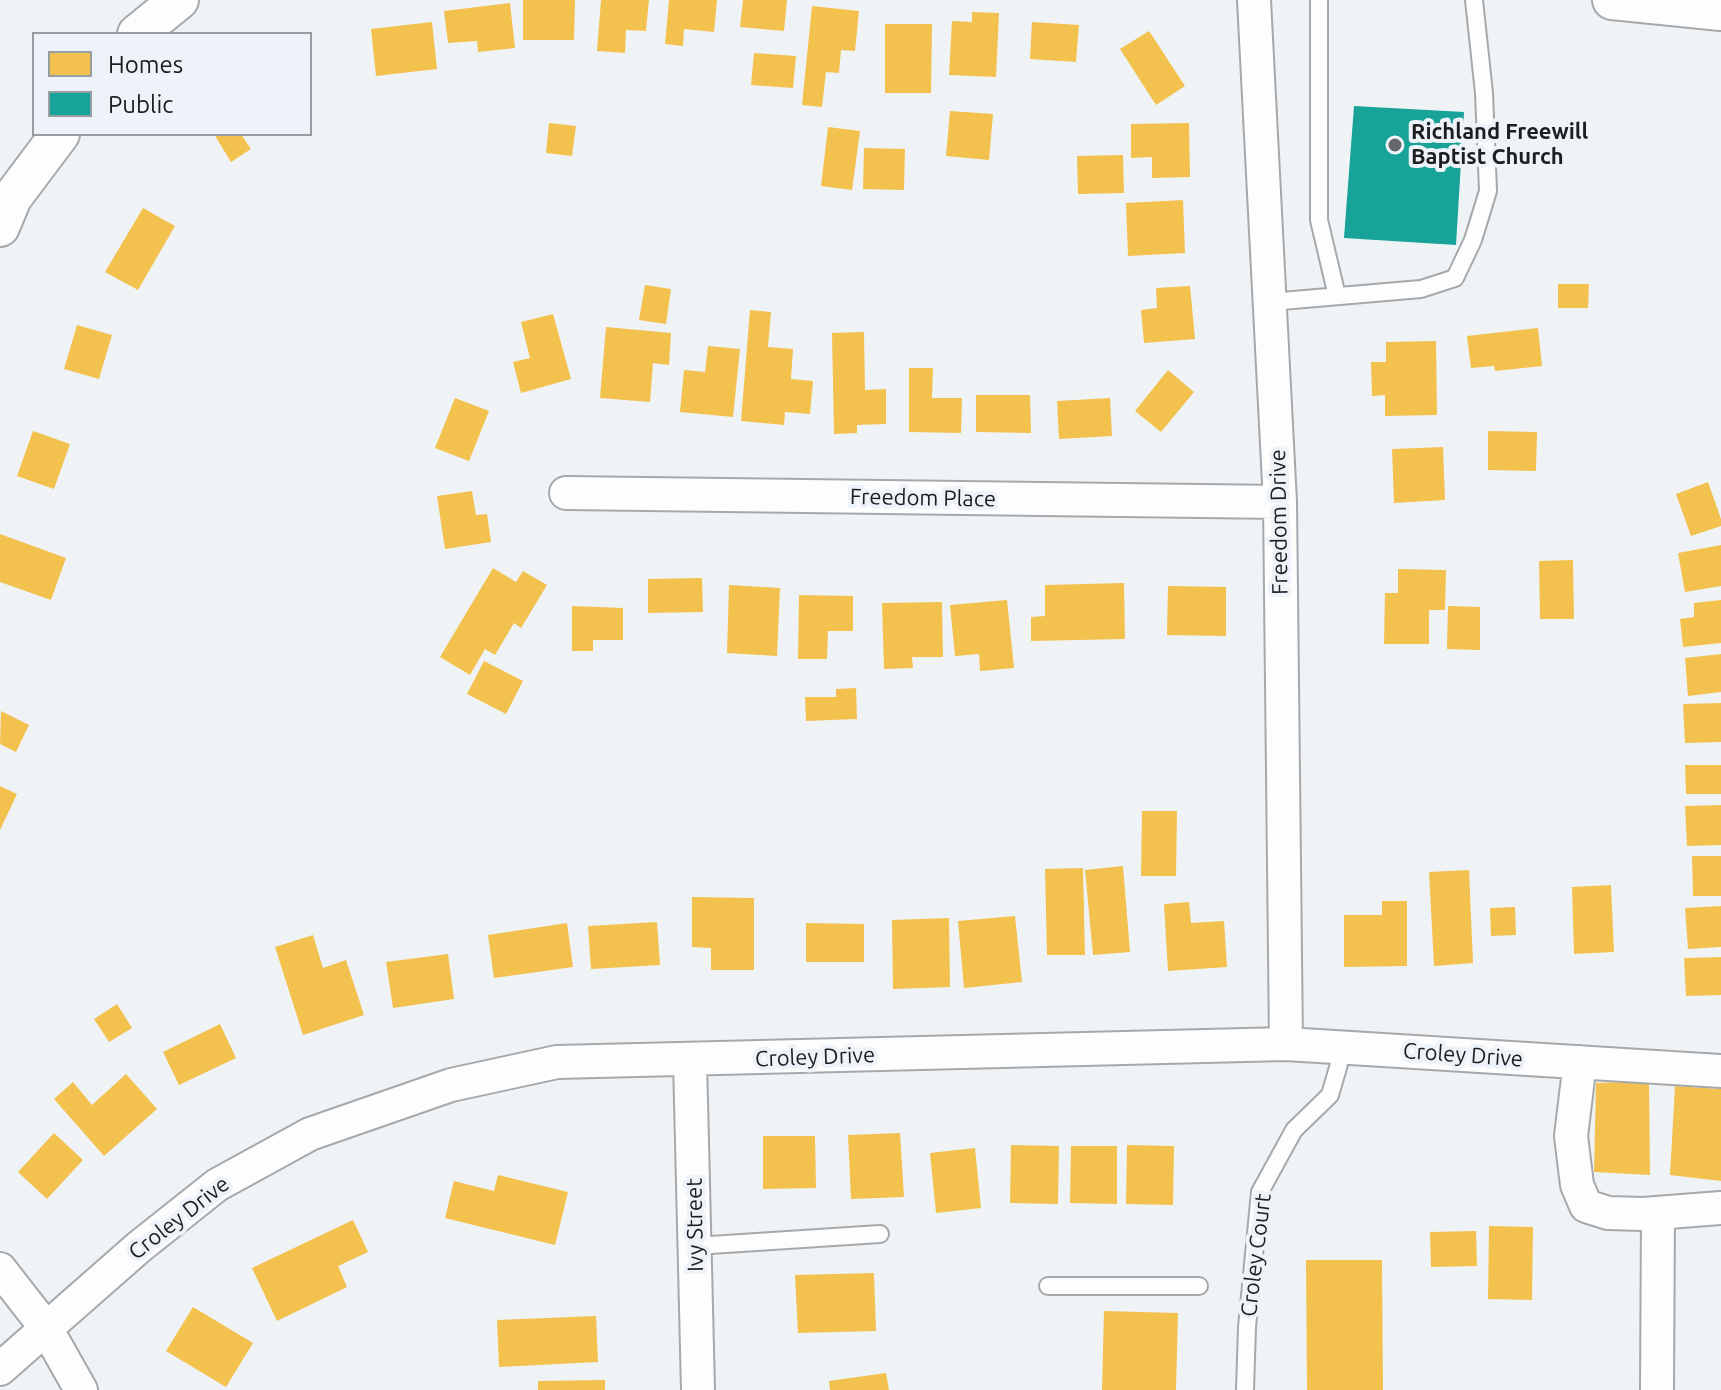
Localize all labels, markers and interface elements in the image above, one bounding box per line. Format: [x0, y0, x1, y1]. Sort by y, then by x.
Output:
legend [32, 32, 312, 136]
text: Homes [108, 51, 183, 78]
text: Public [108, 91, 173, 118]
place label: Richland Freewill Baptist Church [1411, 119, 1588, 170]
marker: Richland Freewill Baptist Church [1386, 136, 1404, 154]
street label: Freedom Drive [1265, 449, 1293, 595]
street label: Freedom Place [850, 484, 996, 512]
street label: Croley Drive [1402, 1038, 1524, 1072]
street label: Croley Drive [754, 1042, 876, 1072]
street label: Croley Drive [124, 1171, 234, 1265]
street label: Ivy Street [681, 1178, 709, 1272]
street label: Croley Court [1235, 1192, 1277, 1318]

